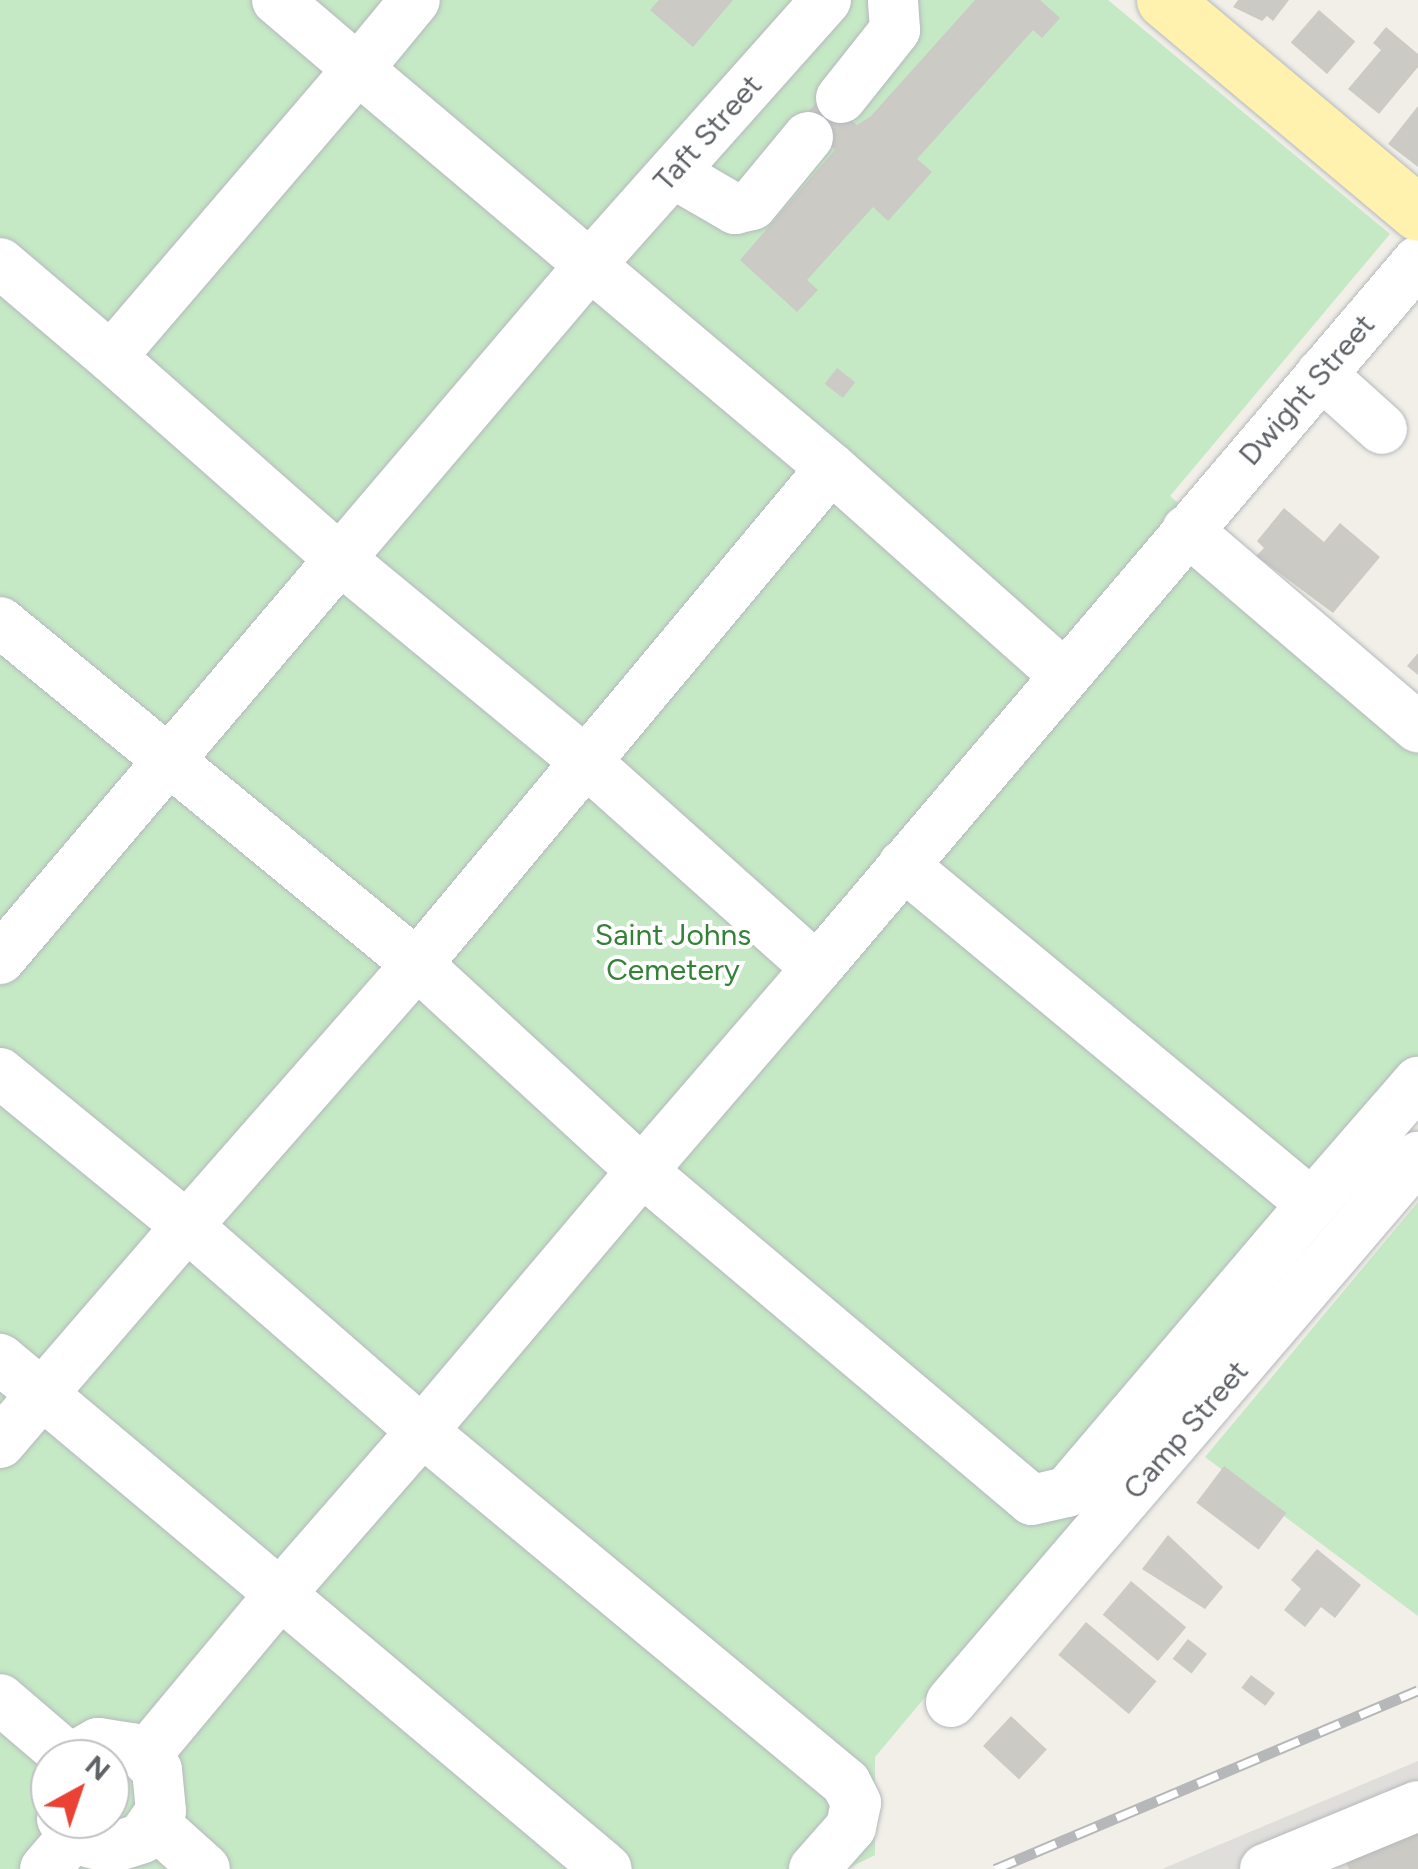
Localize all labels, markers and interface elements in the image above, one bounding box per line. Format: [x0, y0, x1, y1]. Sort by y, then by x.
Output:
street label: Taft Street [647, 68, 769, 198]
street label: Dwight Street [1232, 307, 1382, 473]
park label: Saint Johns Cemetery [595, 917, 751, 988]
street label: Camp Street [1116, 1353, 1256, 1507]
north arrow [30, 1739, 130, 1839]
text: N [79, 1748, 117, 1788]

